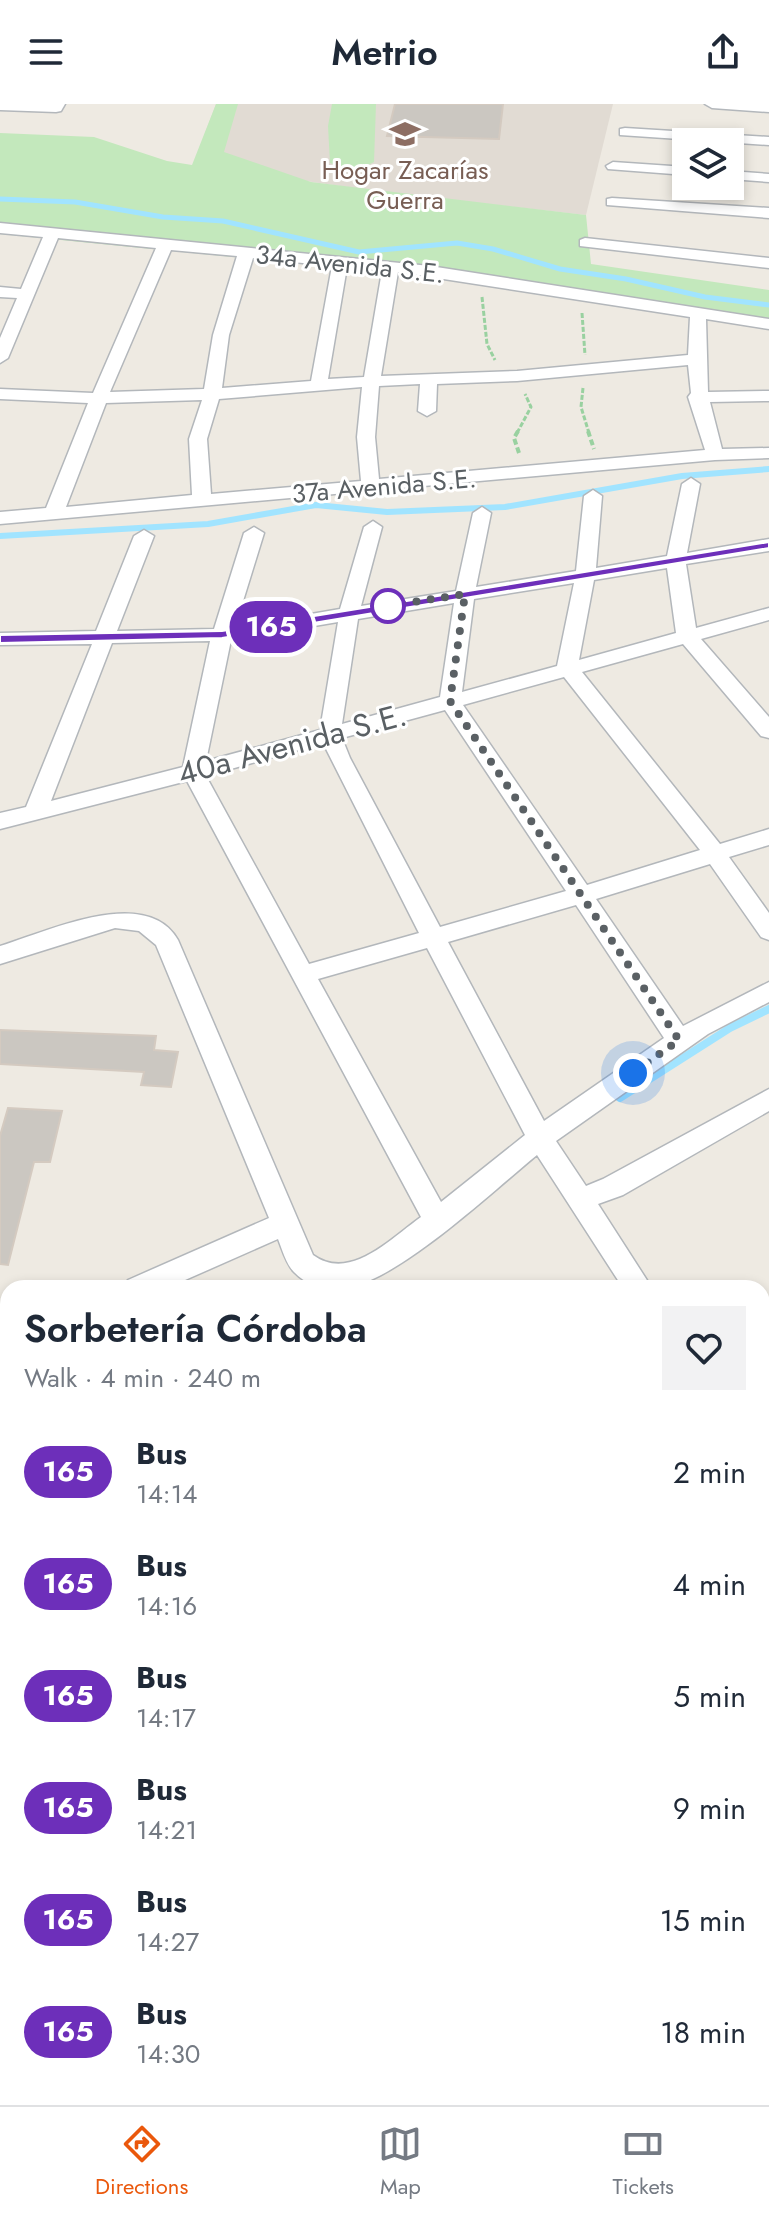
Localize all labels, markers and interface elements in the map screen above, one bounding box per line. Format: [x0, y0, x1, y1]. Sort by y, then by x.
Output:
text: Metrio [331, 26, 438, 78]
icon: menu [24, 30, 68, 74]
icon: share [701, 30, 745, 74]
school or university icon: Hogar Zacarías Guerra [388, 117, 422, 151]
map controls [672, 128, 744, 200]
button: layers [672, 128, 744, 200]
place label: Hogar Zacarías Guerra [321, 151, 489, 219]
street label: 34a Avenida S.E. [254, 235, 446, 293]
street label: 37a Avenida S.E. [290, 459, 478, 513]
unlabelled marker [371, 589, 405, 623]
line badge: 165 [225, 601, 317, 653]
text: 165 [245, 606, 297, 647]
street label: 40a Avenida S.E. [172, 691, 412, 797]
your location [613, 1053, 653, 1093]
text: Sorbetería Córdoba [24, 1301, 367, 1356]
button: heart [662, 1306, 746, 1390]
text: Walk · 4 min · 240 m [24, 1359, 261, 1397]
text: Bus [136, 1432, 187, 1475]
text: 165 [42, 1451, 94, 1492]
text: 2 min [673, 1451, 746, 1494]
text: 14:14 [136, 1475, 198, 1513]
text: Bus [136, 1544, 187, 1587]
text: 165 [42, 1563, 94, 1604]
text: 4 min [673, 1563, 746, 1606]
text: 14:16 [136, 1587, 197, 1625]
text: Bus [136, 1656, 187, 1699]
text: 165 [42, 1675, 94, 1716]
text: 5 min [673, 1675, 746, 1718]
text: 14:17 [136, 1699, 196, 1737]
text: Bus [136, 1768, 187, 1811]
text: 165 [42, 1787, 94, 1828]
text: 9 min [673, 1787, 746, 1830]
text: 14:21 [136, 1811, 197, 1849]
text: Bus [136, 1880, 187, 1923]
text: 165 [42, 1899, 94, 1940]
text: 15 min [660, 1899, 746, 1942]
text: 14:27 [136, 1923, 199, 1961]
text: Bus [136, 1992, 187, 2035]
text: 165 [42, 2011, 94, 2052]
text: 18 min [660, 2011, 746, 2054]
text: 14:30 [136, 2035, 200, 2073]
tab: Directions [95, 2122, 188, 2202]
tab: Map [378, 2122, 422, 2202]
tab: Tickets [613, 2122, 674, 2202]

